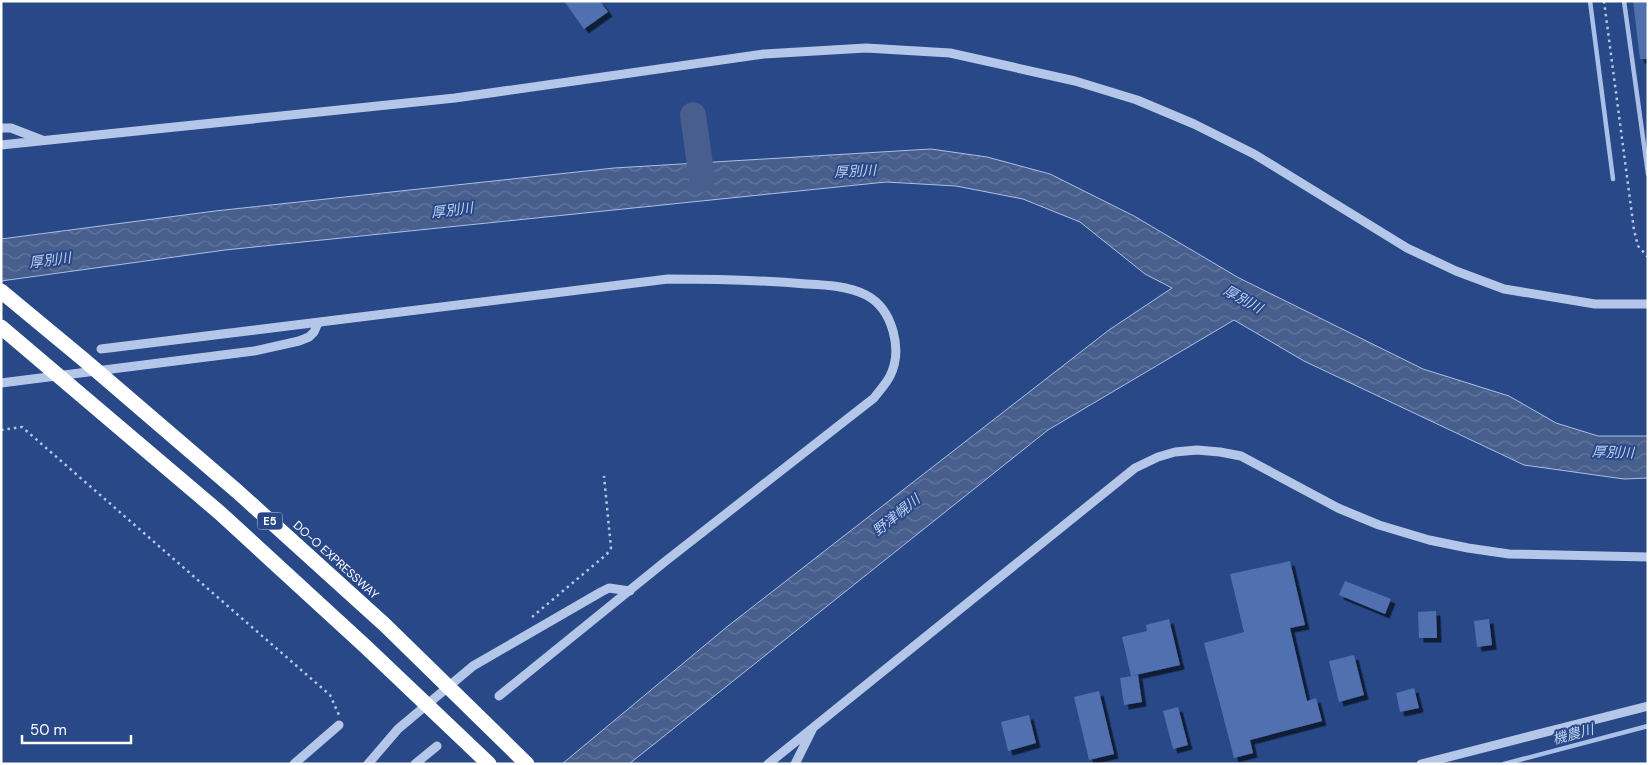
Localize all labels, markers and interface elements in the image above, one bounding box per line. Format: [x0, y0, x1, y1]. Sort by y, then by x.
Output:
water label: 厚別川 [834, 161, 878, 181]
water label: 厚別川 [430, 198, 476, 221]
water label: 厚別川 [28, 248, 74, 271]
water label: 厚別川 [1220, 281, 1267, 318]
water label: 厚別川 [1592, 442, 1636, 462]
water label: 野津幌川 [869, 489, 925, 540]
road number: E5 [258, 512, 282, 530]
street label: DO-O EXPRESSWAY [290, 517, 382, 603]
scale bar [22, 712, 131, 744]
water label: 機農川 [1550, 719, 1598, 748]
text: 50 m [30, 720, 67, 740]

